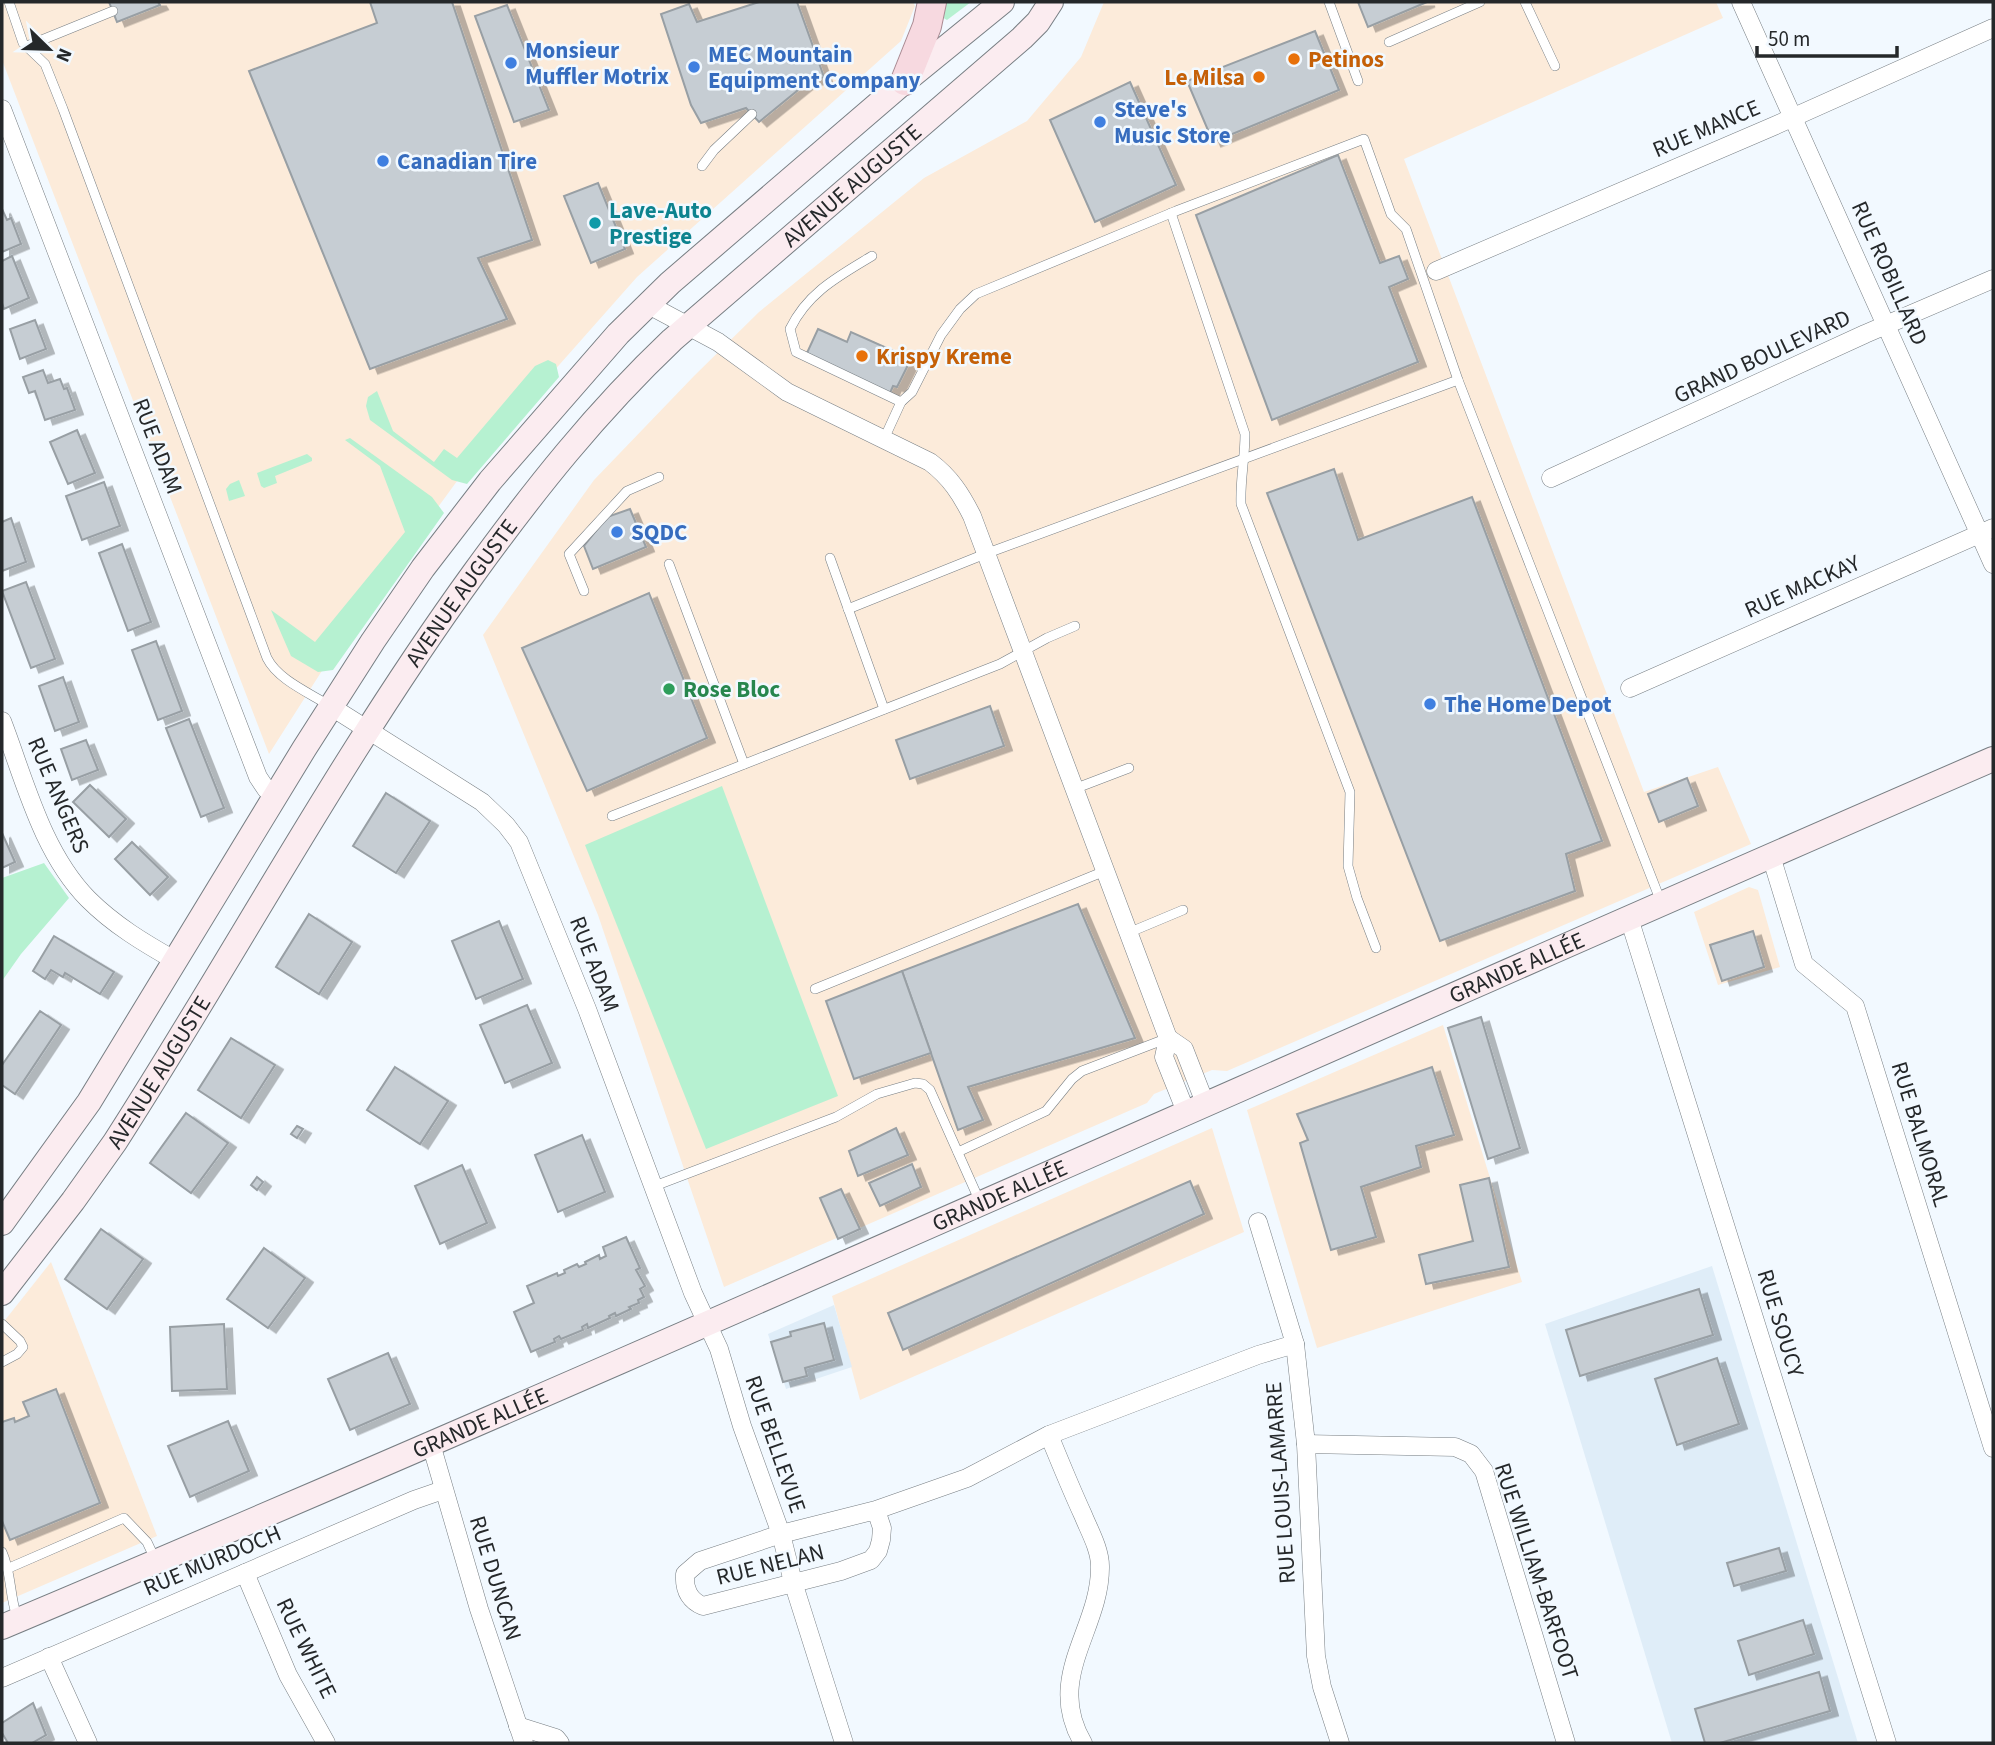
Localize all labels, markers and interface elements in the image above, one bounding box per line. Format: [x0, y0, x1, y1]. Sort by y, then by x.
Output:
north arrow [14, 14, 84, 84]
scale bar [1757, 14, 1897, 58]
text: 50 m [1768, 24, 1810, 54]
place label: Monsieur Muffler Motrix [525, 34, 669, 93]
place label: MEC Mountain Equipment Company [708, 38, 920, 97]
place label: Petinos [1308, 43, 1384, 76]
text: N [48, 44, 78, 66]
marker: Petinos [1286, 51, 1302, 67]
marker: Monsieur Muffler Motrix [503, 55, 519, 71]
marker: MEC Mountain Equipment Company [686, 59, 702, 75]
place label: Le Milsa [1164, 61, 1245, 94]
marker: Le Milsa [1251, 69, 1267, 85]
street label: RUE MANCE [1647, 91, 1765, 166]
place label: Steve's Music Store [1114, 93, 1231, 152]
marker: Steve's Music Store [1092, 114, 1108, 130]
street label: AVENUE AUGUSTE [775, 116, 929, 255]
place label: Canadian Tire [397, 145, 537, 178]
marker: Canadian Tire [375, 153, 391, 169]
place label: Lave-Auto Prestige [609, 194, 712, 253]
street label: RUE ROBILLARD [1843, 196, 1936, 351]
marker: Lave-Auto Prestige [587, 215, 603, 231]
street label: GRAND BOULEVARD [1668, 301, 1856, 412]
place label: Krispy Kreme [876, 340, 1012, 373]
marker: Krispy Kreme [854, 348, 870, 364]
street label: RUE ADAM [124, 393, 191, 499]
street label: AVENUE AUGUSTE [397, 512, 526, 674]
place label: SQDC [631, 516, 688, 549]
marker: SQDC [609, 524, 625, 540]
street label: RUE MACKAY [1739, 546, 1865, 627]
place label: Rose Bloc [683, 673, 780, 706]
marker: Rose Bloc [661, 681, 677, 697]
place label: The Home Depot [1444, 688, 1612, 721]
marker: The Home Depot [1422, 696, 1438, 712]
street label: RUE ANGERS [19, 732, 98, 858]
street label: RUE ADAM [561, 911, 628, 1017]
street label: GRANDE ALLÉE [1444, 924, 1590, 1012]
street label: AVENUE AUGUSTE [99, 989, 219, 1155]
street label: RUE BALMORAL [1883, 1057, 1958, 1211]
street label: GRANDE ALLÉE [927, 1151, 1073, 1240]
street label: RUE SOUCY [1749, 1265, 1813, 1381]
street label: RUE BELLEVUE [737, 1371, 814, 1517]
street label: GRANDE ALLÉE [407, 1379, 553, 1467]
street label: RUE LOUIS-LAMARRE [1257, 1381, 1304, 1585]
street label: RUE WILLIAM-BARFOOT [1486, 1459, 1587, 1684]
street label: RUE DUNCAN [461, 1512, 530, 1645]
street label: RUE MURDOCH [138, 1517, 286, 1604]
street label: RUE NELAN [713, 1535, 828, 1594]
street label: RUE WHITE [268, 1592, 345, 1704]

